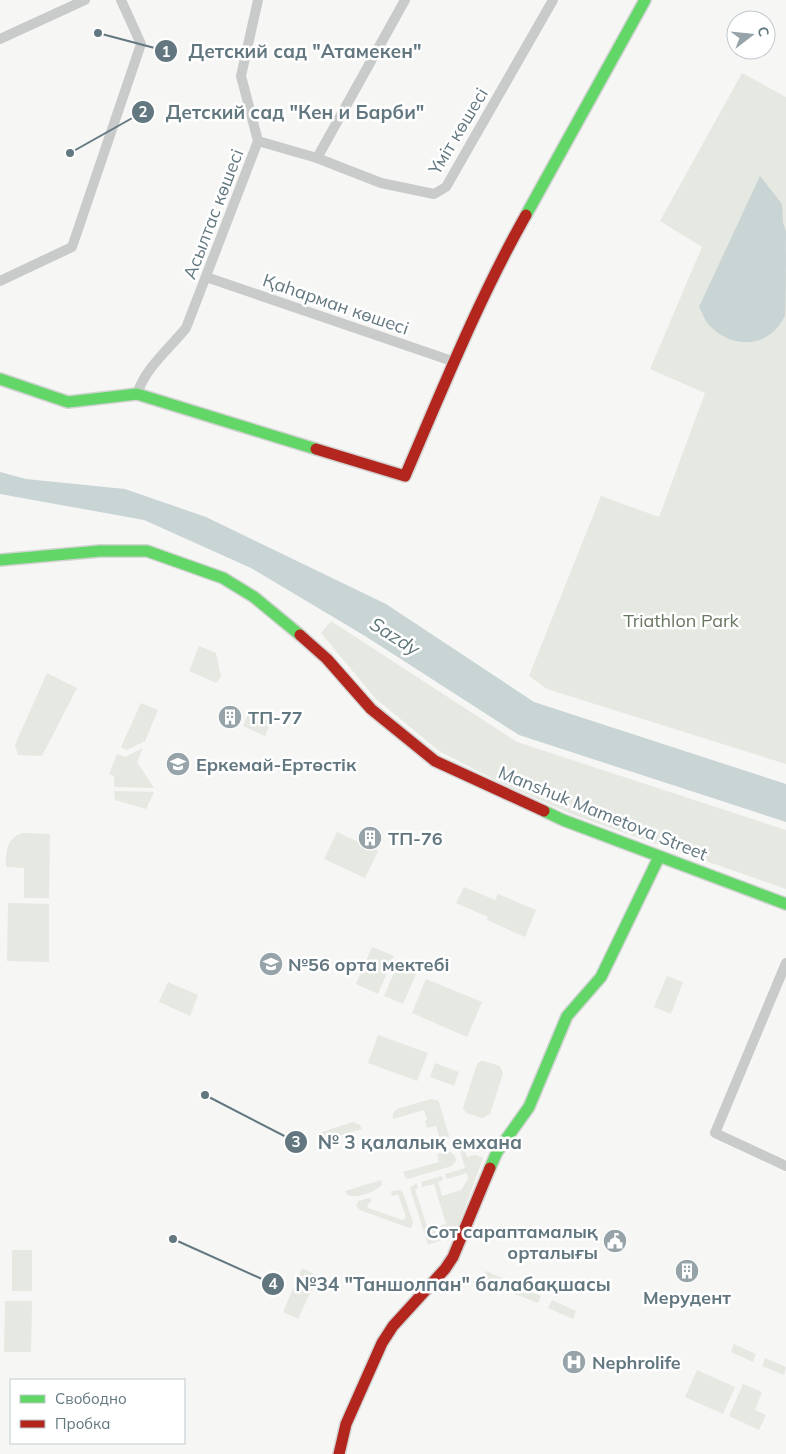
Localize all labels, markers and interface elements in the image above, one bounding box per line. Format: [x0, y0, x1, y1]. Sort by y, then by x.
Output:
north arrow [726, 10, 776, 60]
text: С [754, 24, 773, 39]
callout: Детский сад "Атамекен" [153, 34, 431, 68]
text: Детский сад "Атамекен" [189, 39, 421, 63]
text: 1 [161, 42, 171, 61]
street label: Үміт көшесі [423, 83, 493, 180]
callout: Детский сад "Кен и Барби" [131, 95, 434, 129]
text: Детский сад "Кен и Барби" [166, 100, 424, 124]
text: 2 [138, 102, 148, 121]
street label: Асылтас көшесі [178, 146, 248, 282]
street label: Қаһарман көшесі [260, 268, 412, 340]
park label: Triathlon Park [623, 609, 740, 632]
water label: Sazdy [366, 611, 425, 661]
building icon: ТП-77 [217, 704, 243, 730]
place label: ТП-77 [248, 706, 303, 729]
school or university icon: Еркемай-Ертөстік [165, 751, 191, 777]
place label: Еркемай-Ертөстік [196, 753, 357, 776]
street label: Manshuk Mametova Street [495, 760, 711, 866]
building icon: ТП-76 [357, 825, 383, 851]
place label: ТП-76 [388, 827, 443, 850]
school or university icon: №56 орта мектебі [258, 951, 284, 977]
place label: №56 орта мектебі [288, 953, 450, 976]
callout: № 3 қалалық емхана [283, 1125, 533, 1159]
text: № 3 қалалық емхана [318, 1130, 522, 1154]
text: 3 [291, 1132, 301, 1151]
place label: Сот сараптамалық орталығы [426, 1220, 598, 1264]
public building icon: Сот сараптамалық орталығы [602, 1228, 628, 1254]
building icon: Мерудент [674, 1258, 700, 1284]
callout: №34 "Таншолпан" балабақшасы [261, 1267, 621, 1301]
text: №34 "Таншолпан" балабақшасы [295, 1272, 611, 1296]
text: 4 [268, 1274, 278, 1293]
place label: Мерудент [643, 1286, 731, 1309]
hospital icon: Nephrolife [561, 1349, 587, 1375]
place label: Nephrolife [592, 1351, 681, 1374]
legend [10, 1379, 185, 1444]
text: Свободно [55, 1389, 127, 1408]
text: Пробка [55, 1414, 110, 1433]

